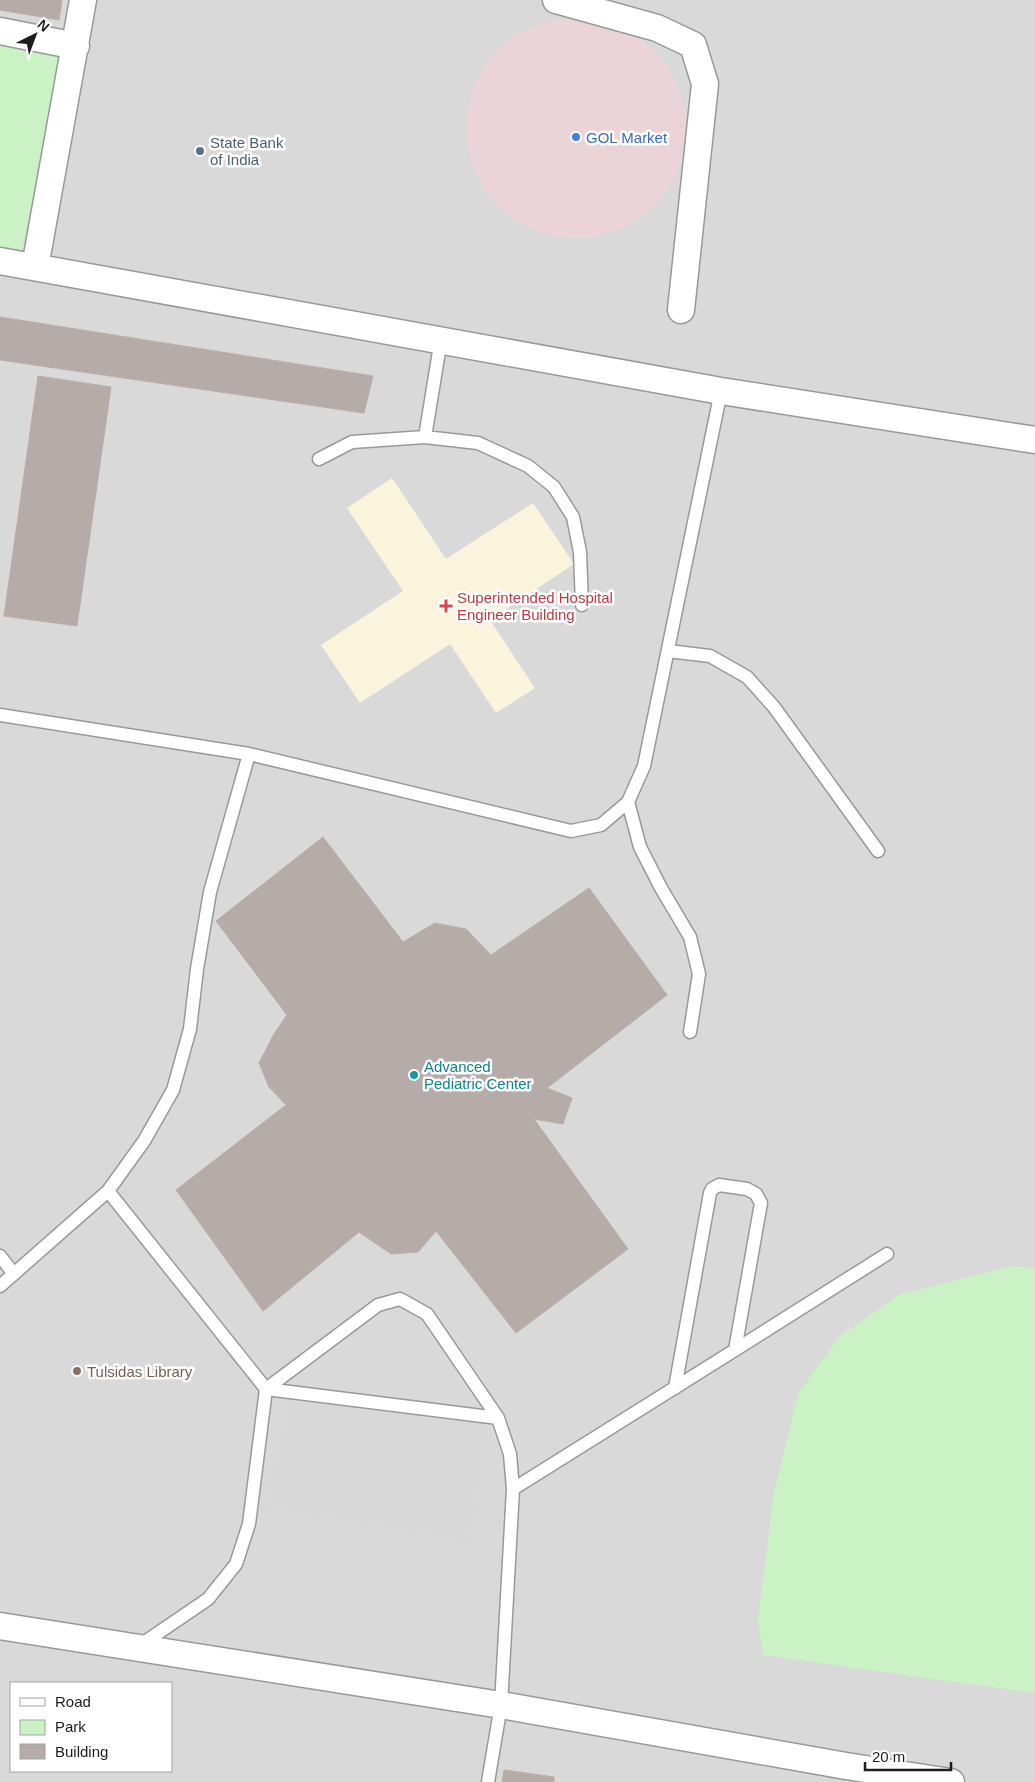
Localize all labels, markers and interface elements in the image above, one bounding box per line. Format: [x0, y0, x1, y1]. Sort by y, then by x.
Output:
north arrow [10, 10, 60, 60]
text: N [35, 16, 53, 35]
place label: GOL Market [586, 129, 668, 146]
marker: GOL Market [570, 131, 582, 143]
place label: State Bank of India [210, 134, 284, 168]
marker: State Bank of India [194, 145, 206, 157]
place label: Superintended Hospital Engineer Building [457, 589, 613, 623]
marker: Superintended Hospital Engineer Building [439, 599, 453, 613]
place label: Advanced Pediatric Center [424, 1058, 532, 1092]
marker: Advanced Pediatric Center [408, 1069, 420, 1081]
place label: Tulsidas Library [87, 1363, 193, 1380]
marker: Tulsidas Library [71, 1365, 83, 1377]
legend [10, 1682, 172, 1772]
text: Road [55, 1693, 91, 1710]
text: Park [55, 1718, 86, 1735]
scale bar [865, 1740, 951, 1772]
text: Building [55, 1743, 108, 1760]
text: 20 m [872, 1748, 905, 1765]

